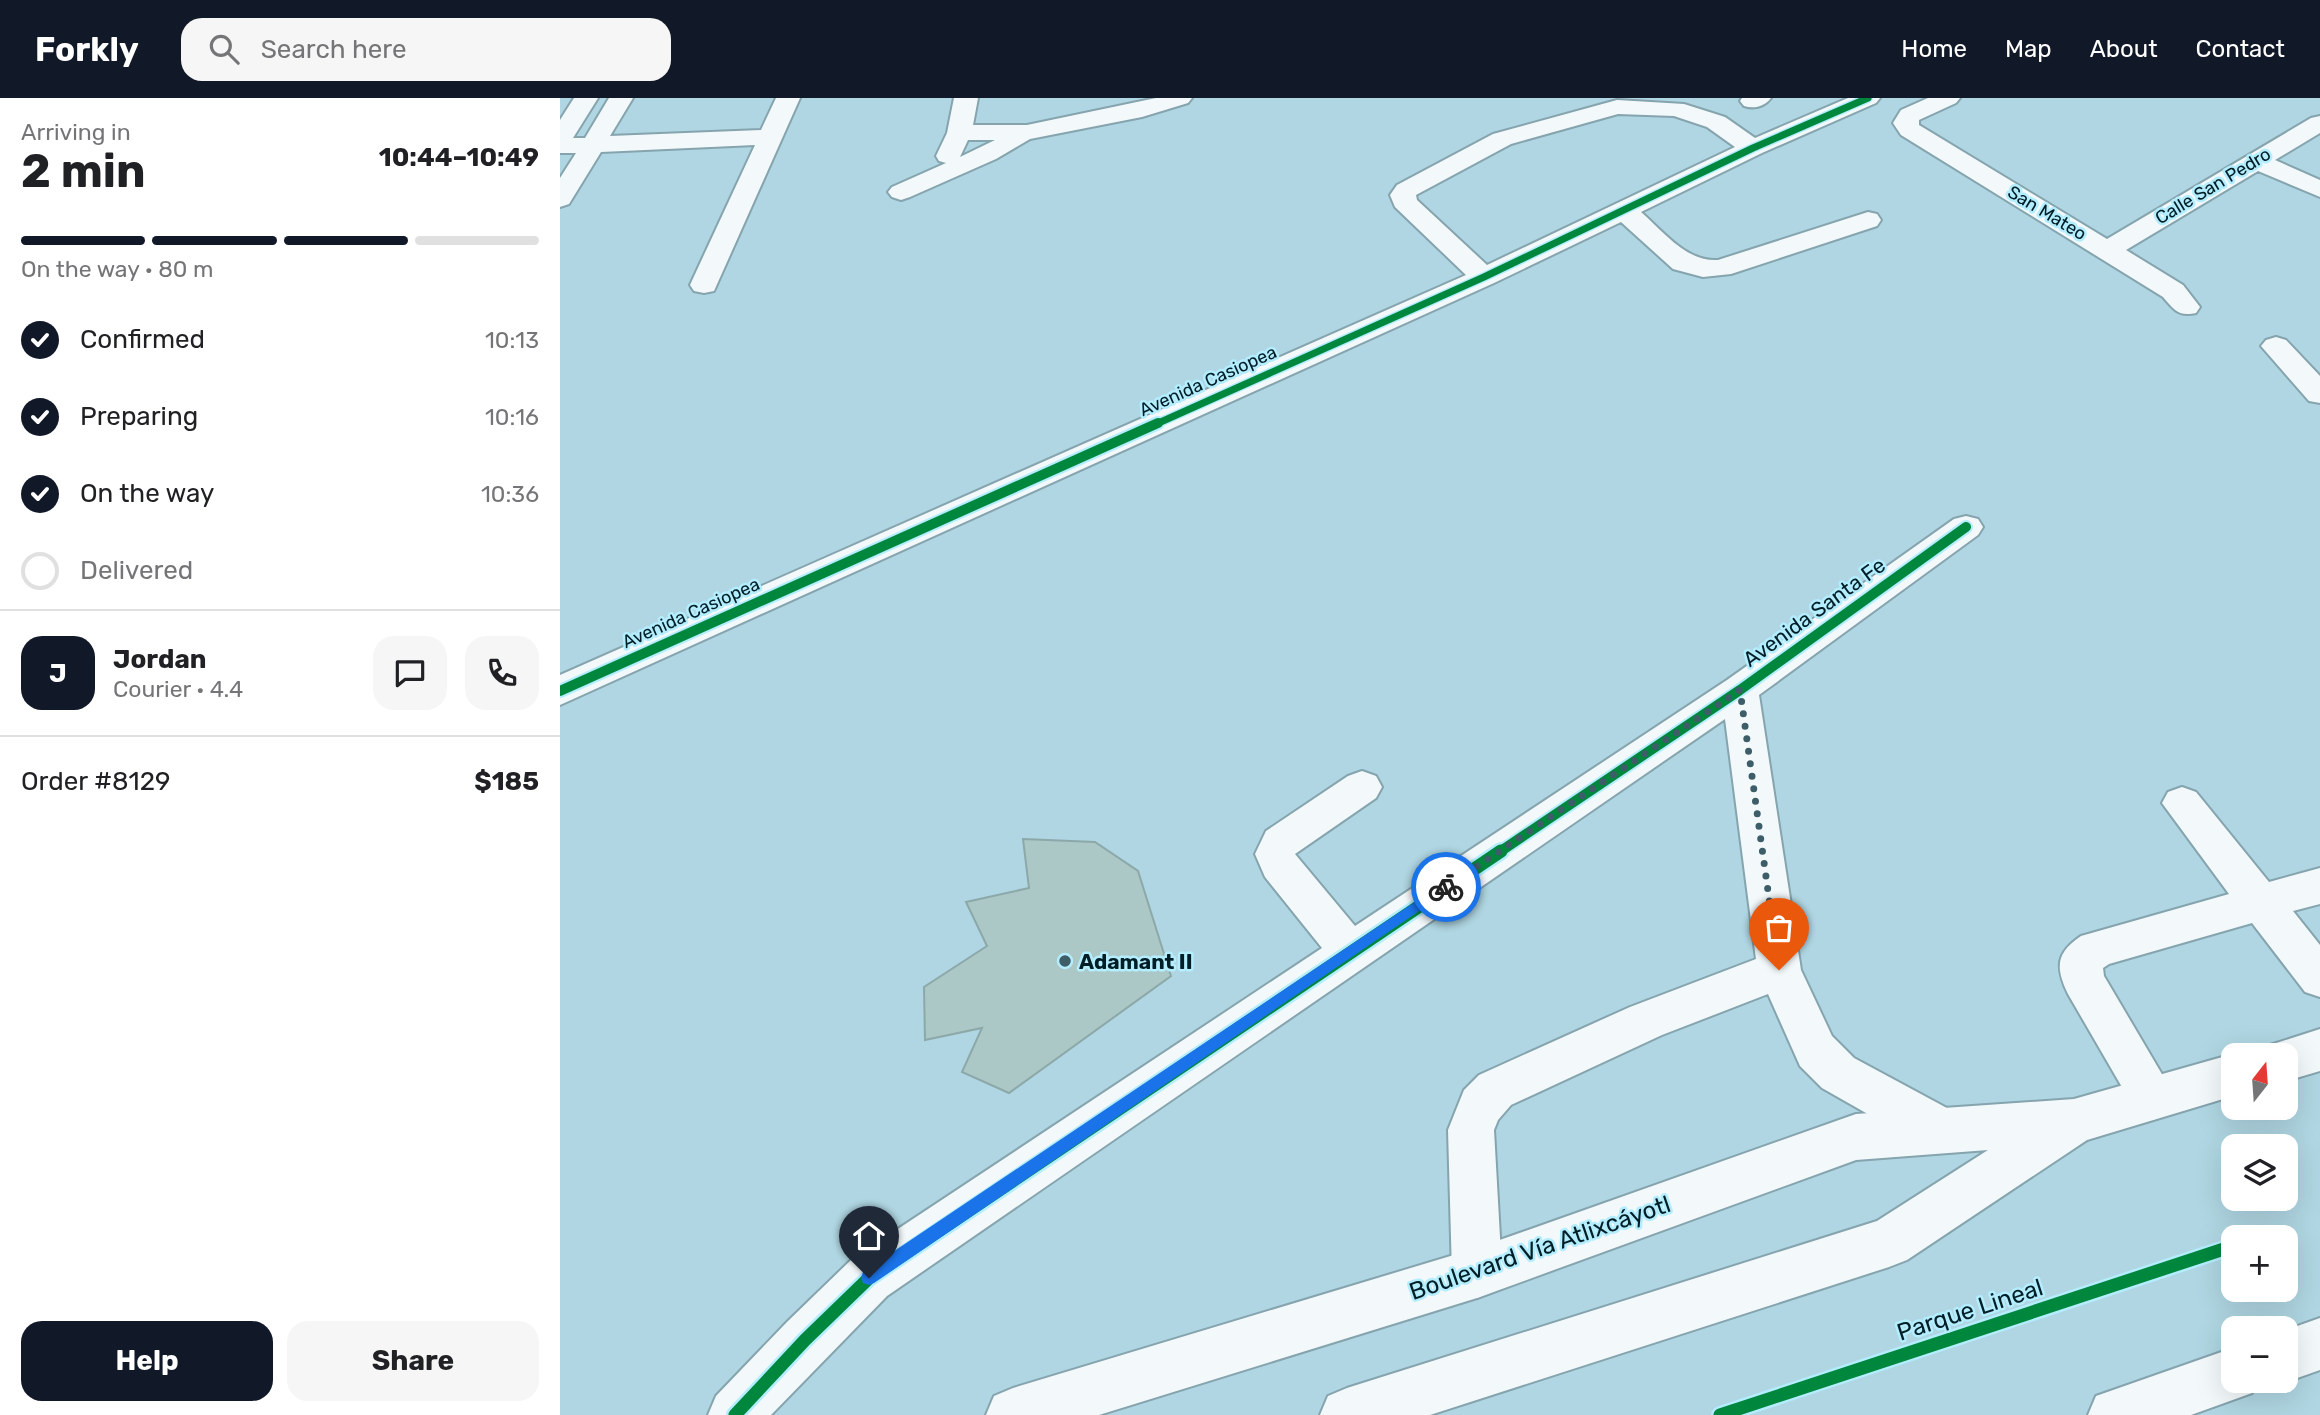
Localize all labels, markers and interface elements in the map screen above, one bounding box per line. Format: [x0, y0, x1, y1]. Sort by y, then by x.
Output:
search box [181, 18, 671, 81]
text: Forkly [35, 30, 139, 69]
icon: search [205, 30, 243, 68]
text: Search here [261, 34, 407, 65]
text: Home [1901, 35, 1967, 63]
text: Map [2005, 35, 2052, 63]
text: About [2090, 35, 2158, 63]
text: Contact [2196, 35, 2285, 63]
text: Arriving in [21, 118, 131, 146]
text: 10:44–10:49 [379, 142, 539, 173]
street label: Calle San Pedro [2151, 143, 2275, 229]
text: 2 min [21, 144, 146, 199]
street label: San Mateo [2004, 181, 2090, 245]
text: On the way · 80 m [21, 255, 213, 283]
icon: check [21, 321, 59, 359]
text: Confirmed [80, 324, 205, 355]
text: 10:13 [485, 326, 539, 354]
street label: Avenida Casiopea [1136, 341, 1280, 421]
icon: check [21, 398, 59, 436]
text: Preparing [80, 401, 198, 432]
text: 10:16 [485, 403, 539, 431]
icon: check [21, 475, 59, 513]
text: On the way [80, 478, 214, 509]
text: 10:36 [481, 480, 539, 508]
street label: Avenida Santa Fe [1738, 552, 1890, 672]
text: Delivered [80, 555, 193, 586]
street label: Avenida Casiopea [619, 573, 763, 653]
button: chat [373, 636, 447, 710]
button: phone [465, 636, 539, 710]
text: Jordan [113, 644, 206, 675]
text: J [49, 658, 67, 689]
text: Courier · 4.4 [113, 675, 243, 703]
text: Order #8129 [21, 766, 170, 797]
text: $185 [474, 766, 539, 797]
courier [1411, 852, 1481, 922]
icon: bike [1427, 868, 1465, 906]
pin [1749, 898, 1809, 970]
icon: bag [1760, 909, 1798, 947]
place label: Adamant II [1079, 949, 1192, 974]
marker: Adamant II [1057, 953, 1073, 969]
north arrow [2221, 1043, 2298, 1120]
map controls [2221, 1043, 2298, 1393]
button: layers [2221, 1134, 2298, 1211]
street label: Boulevard Vía Atlixcáyotl [1406, 1190, 1674, 1306]
pin [839, 1206, 899, 1278]
icon: home [850, 1217, 888, 1255]
button: + [2221, 1225, 2298, 1302]
street label: Parque Lineal [1894, 1273, 2046, 1347]
button: − [2221, 1316, 2298, 1393]
button: Help [21, 1321, 273, 1401]
button: Share [287, 1321, 539, 1401]

